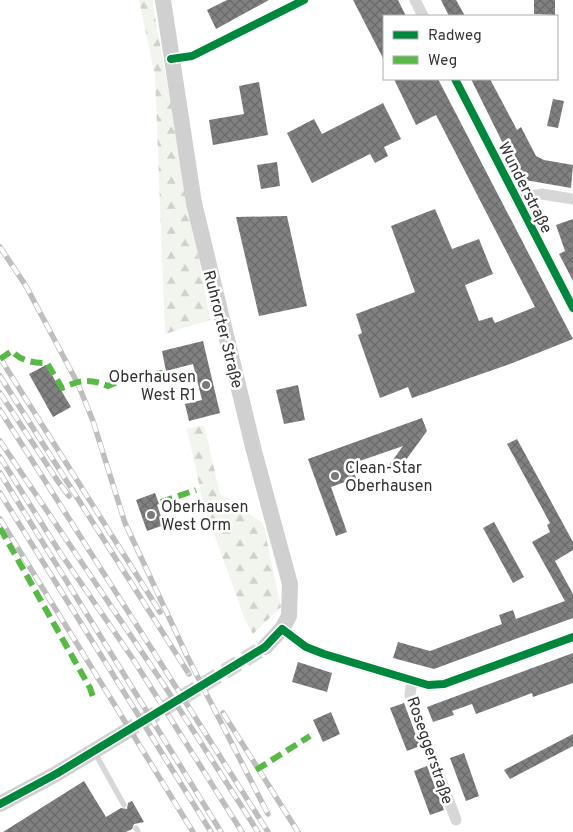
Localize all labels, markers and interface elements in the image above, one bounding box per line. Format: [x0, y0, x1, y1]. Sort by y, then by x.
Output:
legend [383, 15, 558, 80]
text: Radweg [428, 27, 482, 46]
text: Weg [428, 52, 457, 71]
street label: Wunderstraße [493, 139, 556, 237]
street label: Ruhrorter Straße [198, 268, 246, 391]
place label: Oberhausen West R1 [109, 368, 196, 406]
marker: Oberhausen West R1 [200, 379, 212, 391]
place label: Clean-Star Oberhausen [345, 459, 432, 497]
marker: Clean-Star Oberhausen [329, 470, 341, 482]
place label: Oberhausen West Orm [161, 498, 248, 536]
marker: Oberhausen West Orm [145, 509, 157, 521]
street label: Roseggerstraße [401, 694, 457, 807]

